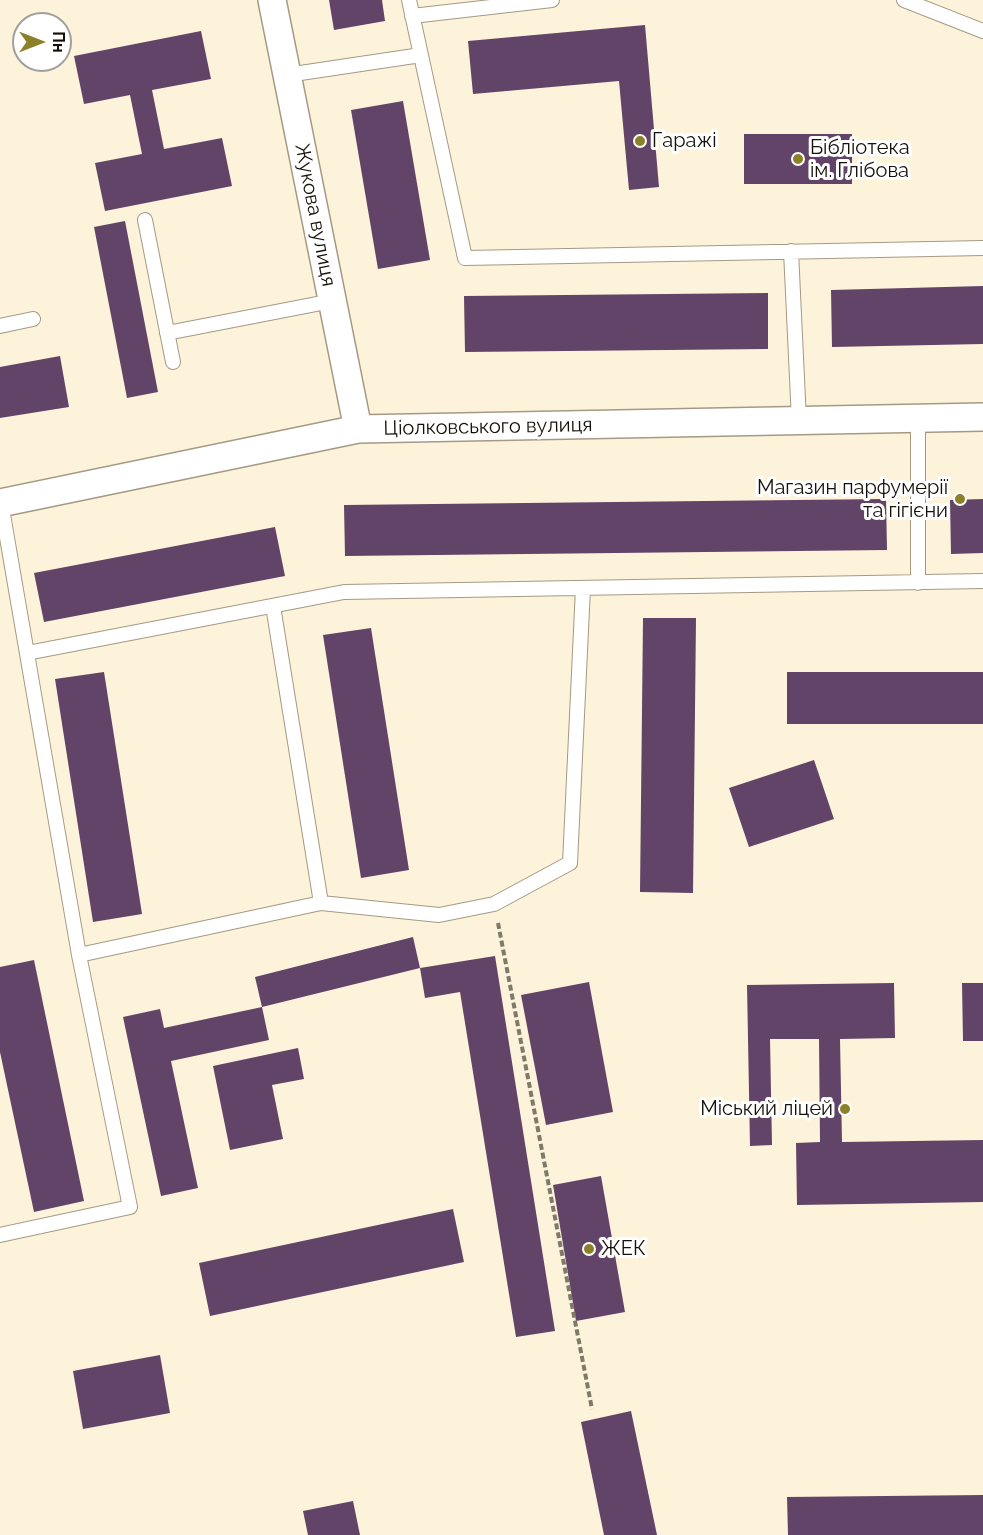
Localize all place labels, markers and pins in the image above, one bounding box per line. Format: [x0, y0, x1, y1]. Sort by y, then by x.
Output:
place label: Гаражі [652, 129, 717, 153]
marker: Гаражі [633, 134, 647, 148]
place label: Бібліотека ім. Глібова [810, 136, 910, 183]
marker: Бібліотека ім. Глібова [791, 152, 805, 166]
place label: Магазин парфумерії та гігієни [757, 476, 948, 523]
marker: Магазин парфумерії та гігієни [953, 492, 967, 506]
place label: Міський ліцей [700, 1097, 833, 1121]
marker: Міський ліцей [838, 1102, 852, 1116]
place label: ЖЕК [601, 1237, 646, 1261]
marker: ЖЕК [582, 1242, 596, 1256]

